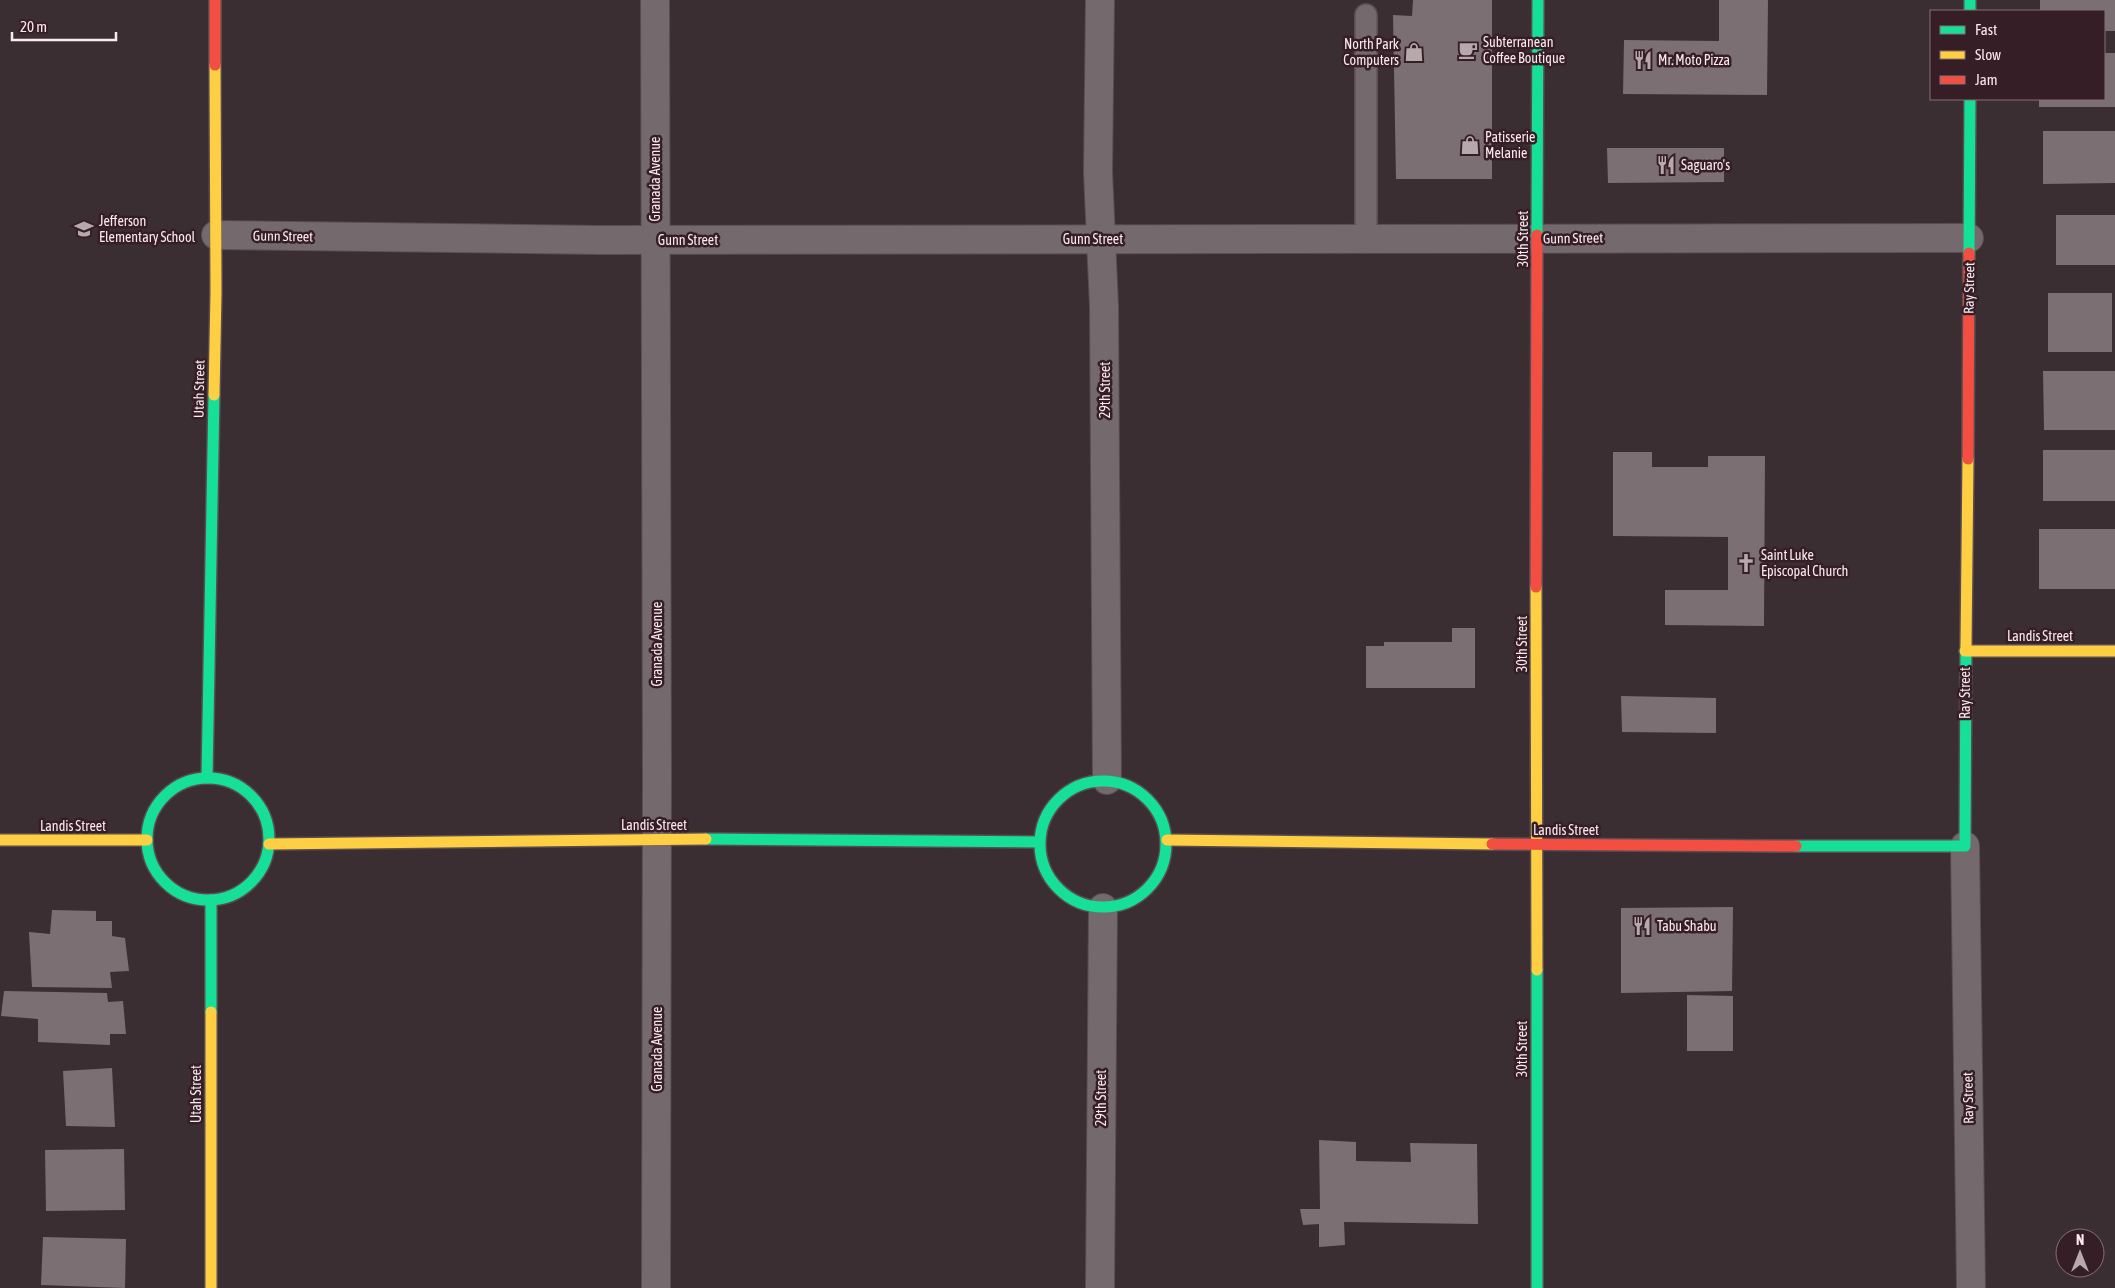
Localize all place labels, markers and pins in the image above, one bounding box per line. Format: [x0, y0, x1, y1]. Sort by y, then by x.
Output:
place label: Subterranean Coffee Boutique [1483, 34, 1565, 66]
place label: North Park Computers [1343, 36, 1399, 68]
cafe icon: Subterranean Coffee Boutique [1457, 39, 1479, 61]
shop icon: North Park Computers [1403, 41, 1425, 63]
restaurant icon: Mr. Moto Pizza [1632, 49, 1654, 71]
place label: Mr. Moto Pizza [1658, 52, 1730, 68]
place label: Patisserie Melanie [1485, 129, 1535, 161]
shop icon: Patisserie Melanie [1459, 134, 1481, 156]
restaurant icon: Saguaro's [1655, 154, 1677, 176]
place label: Saguaro's [1681, 157, 1730, 173]
place label: Jefferson Elementary School [99, 213, 195, 245]
school or university icon: Jefferson Elementary School [73, 218, 95, 240]
place label: Saint Luke Episcopal Church [1761, 547, 1848, 579]
church icon: Saint Luke Episcopal Church [1735, 552, 1757, 574]
restaurant icon: Tabu Shabu [1631, 915, 1653, 937]
place label: Tabu Shabu [1657, 918, 1717, 934]

